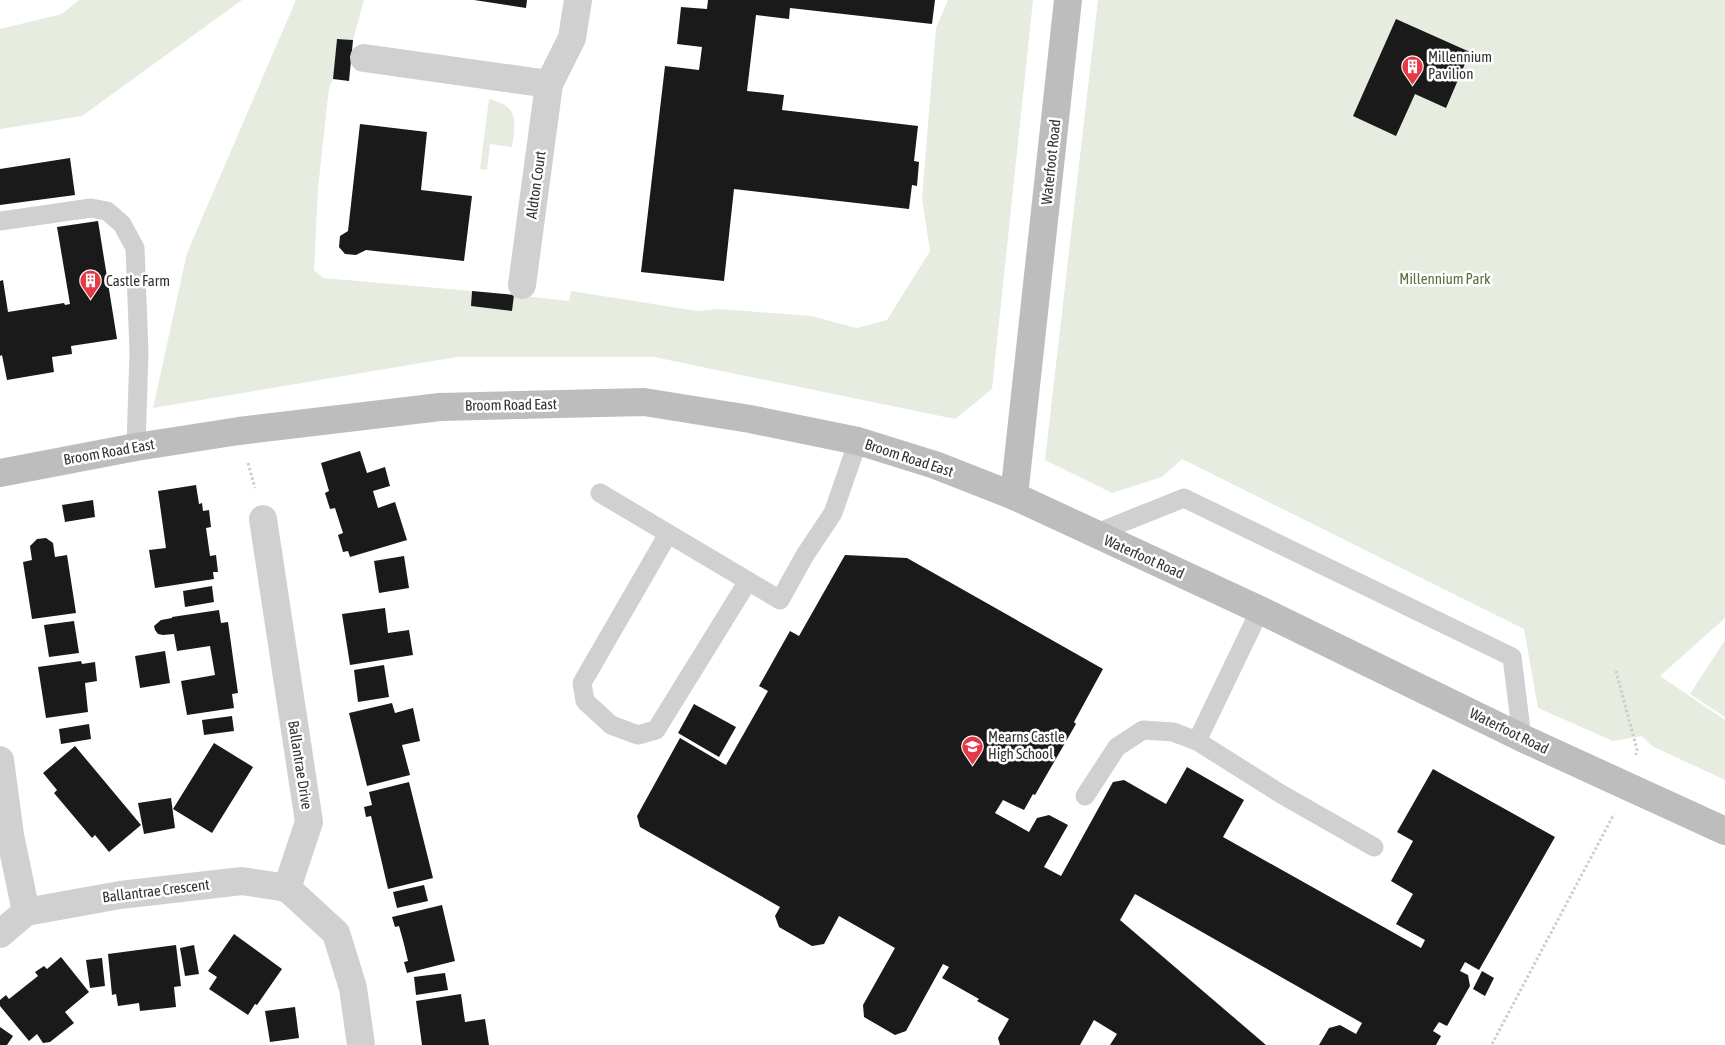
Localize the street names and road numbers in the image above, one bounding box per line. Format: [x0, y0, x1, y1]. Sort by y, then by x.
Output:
street label: Waterfoot Road [1038, 118, 1063, 206]
street label: Aldton Court [522, 150, 549, 220]
street label: Broom Road East [465, 395, 557, 414]
street label: Broom Road East [62, 435, 156, 468]
street label: Broom Road East [863, 435, 956, 480]
street label: Waterfoot Road [1102, 531, 1187, 582]
street label: Waterfoot Road [1467, 704, 1552, 757]
street label: Ballantrae Drive [285, 719, 316, 811]
street label: Ballantrae Crescent [101, 875, 210, 906]

